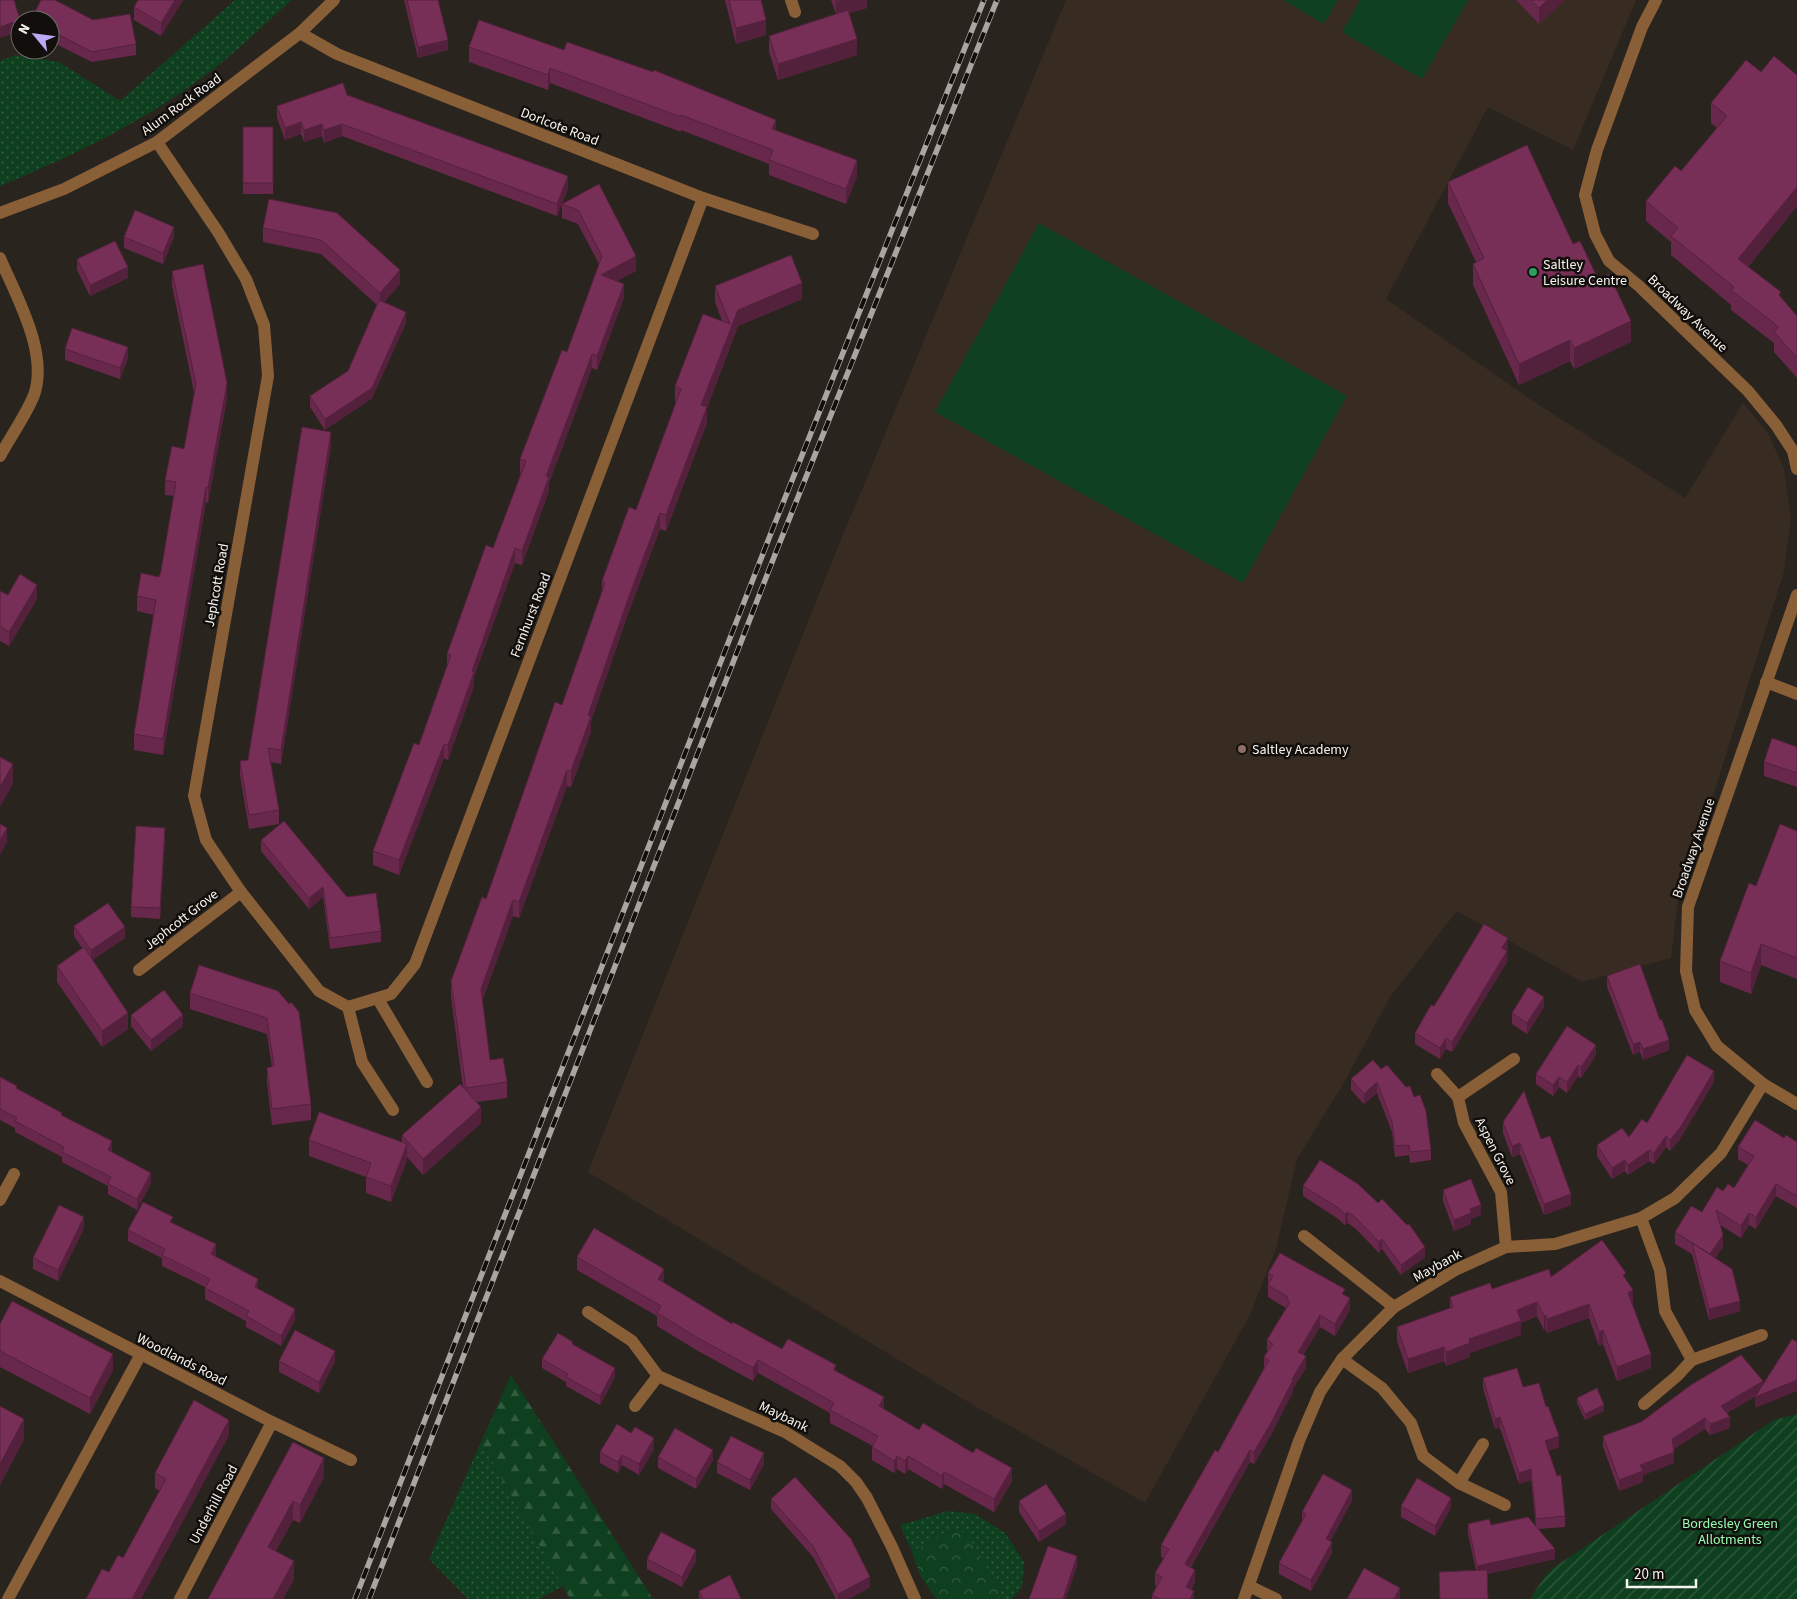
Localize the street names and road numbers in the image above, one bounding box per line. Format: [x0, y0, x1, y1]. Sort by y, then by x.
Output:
street label: Alum Rock Road [137, 69, 226, 141]
street label: Dorlcote Road [518, 103, 602, 151]
street label: Broadway Avenue [1643, 270, 1732, 357]
street label: Jephcott Road [200, 542, 234, 629]
street label: Fernhurst Road [506, 570, 556, 661]
street label: Broadway Avenue [1667, 796, 1720, 901]
street label: Jephcott Grove [140, 885, 223, 955]
street label: Aspen Grove [1470, 1114, 1521, 1189]
street label: Maybank [1409, 1244, 1466, 1287]
street label: Woodlands Road [133, 1329, 230, 1391]
street label: Maybank [755, 1396, 812, 1438]
street label: Underhill Road [185, 1461, 243, 1548]

